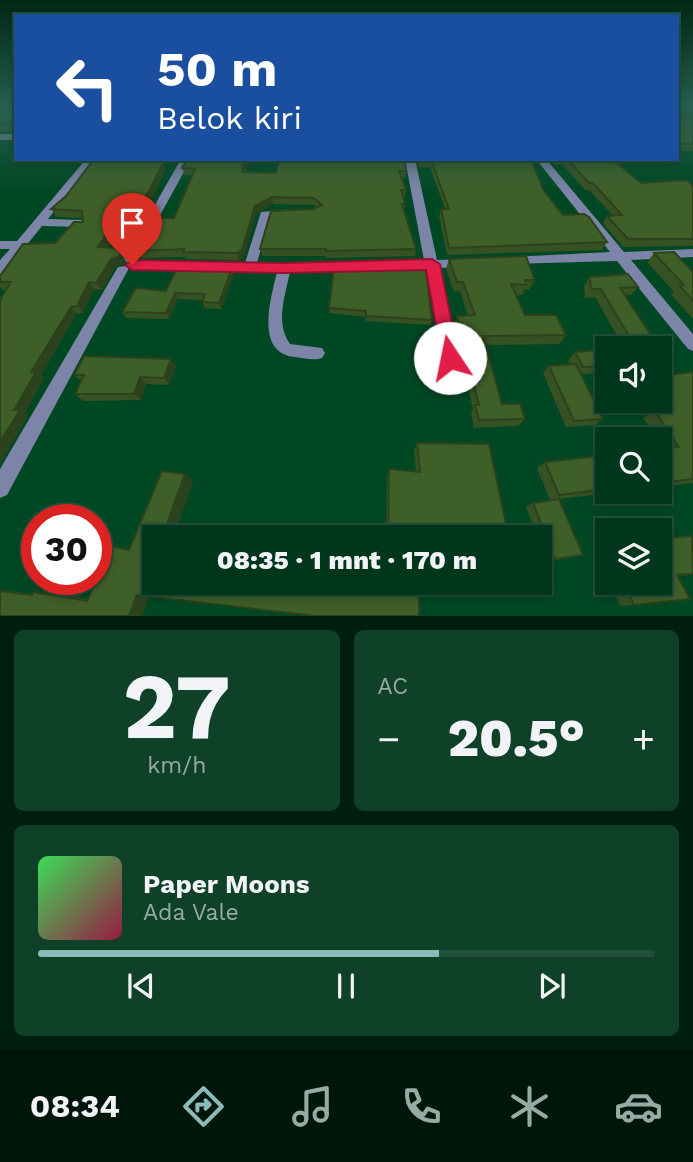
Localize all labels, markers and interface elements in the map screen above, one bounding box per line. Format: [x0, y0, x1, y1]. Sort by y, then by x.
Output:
text: 50 m [157, 40, 277, 98]
icon: left [42, 42, 133, 133]
text: Belok kiri [157, 99, 302, 137]
pin [102, 193, 162, 265]
icon: arrive [113, 204, 151, 242]
position arrow [413, 321, 487, 395]
map controls [595, 336, 672, 595]
button: sound [595, 336, 672, 413]
button: search [595, 427, 672, 504]
speed limit sign: 30 [21, 504, 112, 595]
button: layers [595, 518, 672, 595]
text: 08:35 · 1 mnt · 170 m [217, 545, 477, 575]
text: 27 [123, 653, 231, 760]
text: AC [378, 673, 408, 700]
text: 20.5° [448, 708, 585, 769]
text: − [378, 717, 400, 761]
text: + [632, 717, 655, 761]
text: km/h [147, 752, 206, 779]
text: Paper Moons [143, 869, 310, 899]
text: Ada Vale [143, 899, 239, 926]
icon: previous [122, 967, 160, 1005]
icon: pause [327, 967, 365, 1005]
icon: next [533, 967, 571, 1005]
icon: directions [179, 1082, 228, 1131]
icon: music [288, 1082, 337, 1131]
icon: phone [397, 1082, 446, 1131]
icon: climate [505, 1082, 554, 1131]
icon: car [614, 1082, 663, 1131]
text: 08:34 [30, 1087, 120, 1125]

